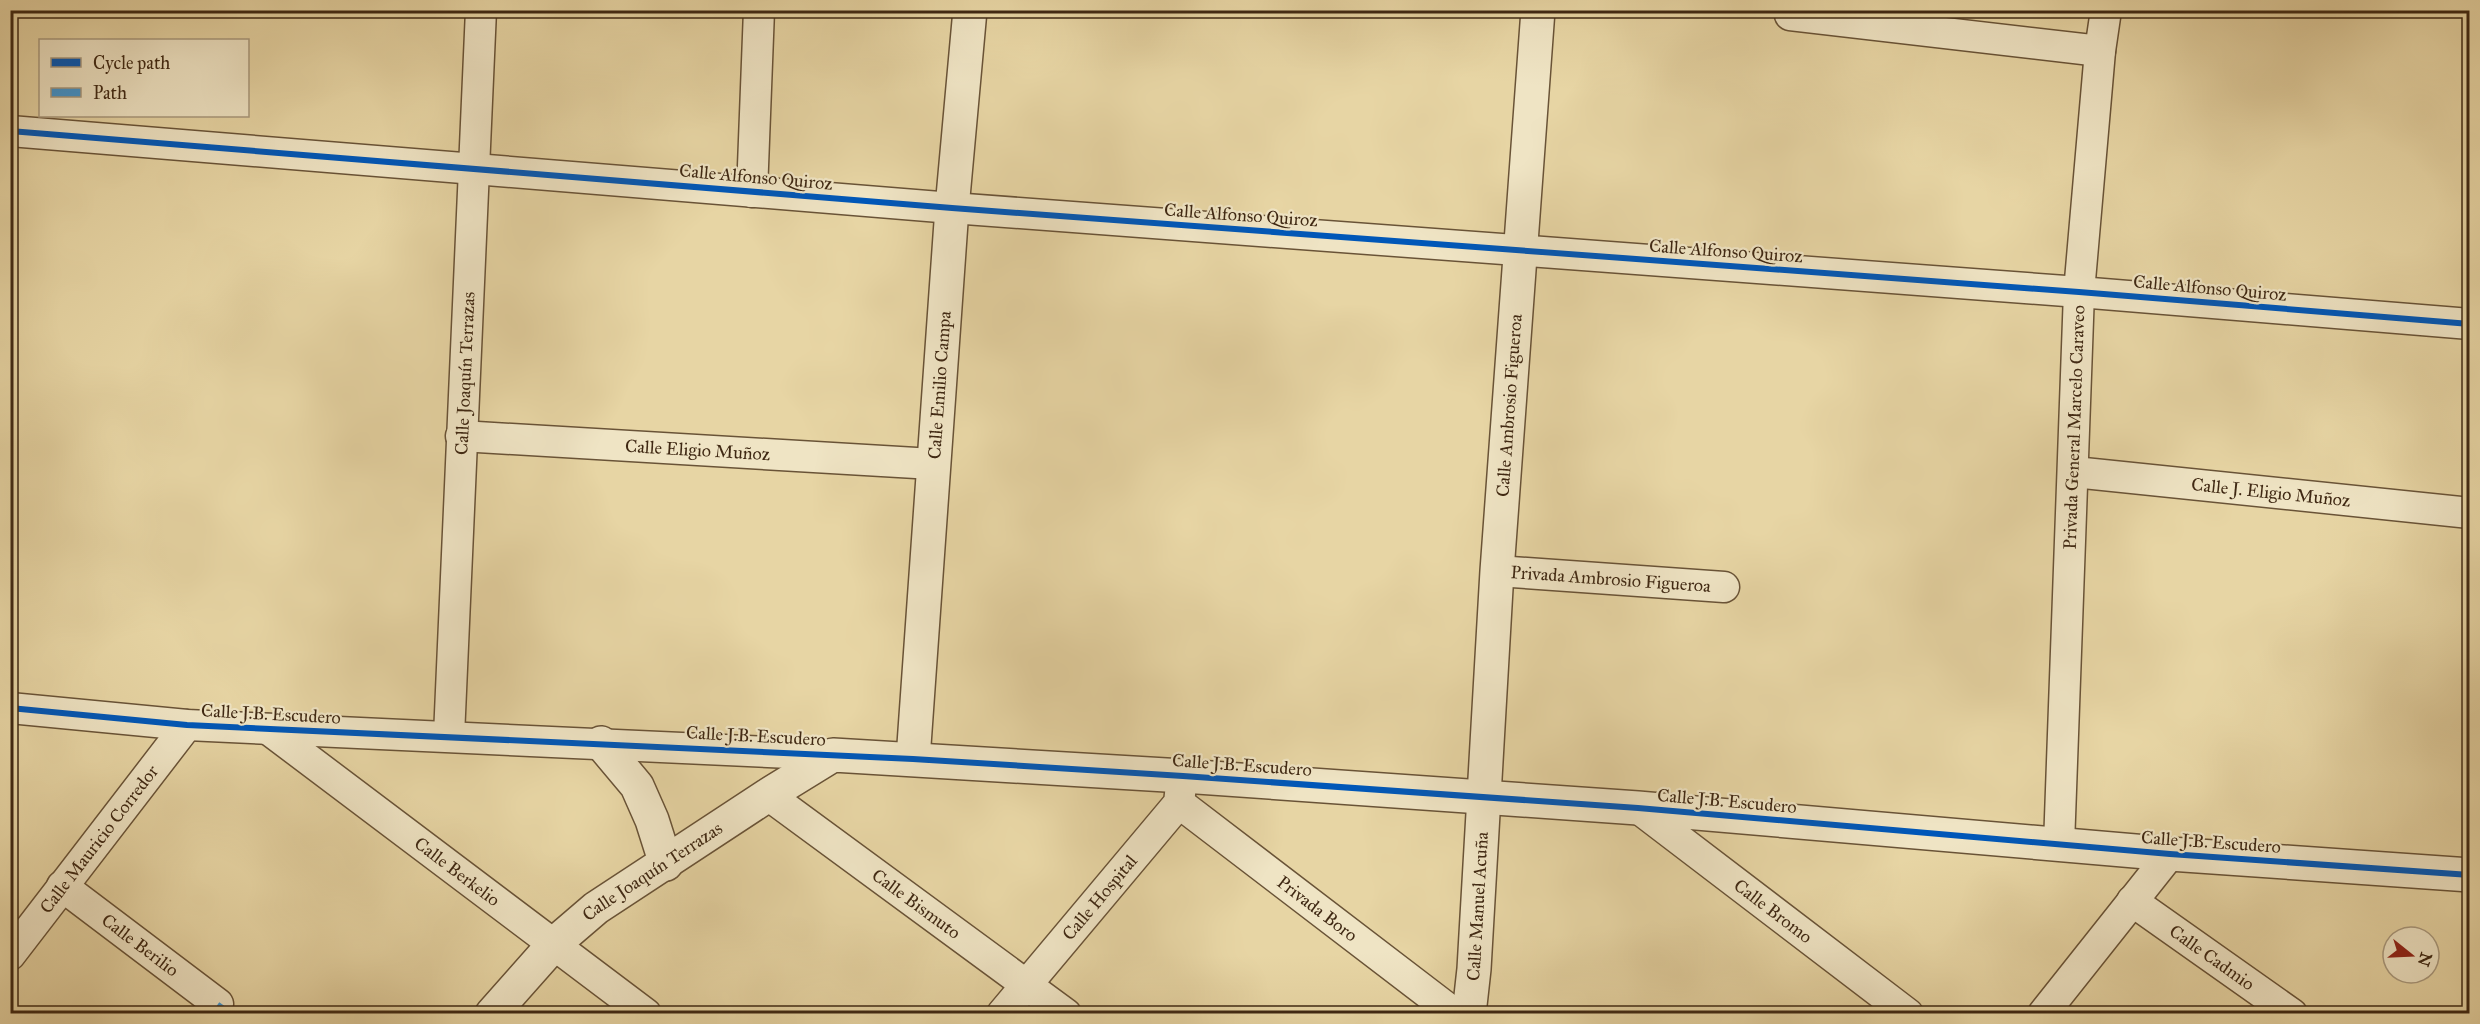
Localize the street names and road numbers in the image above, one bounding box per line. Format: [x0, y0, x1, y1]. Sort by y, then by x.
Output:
street label: Calle Alfonso Quiroz [678, 159, 834, 195]
street label: Calle Alfonso Quiroz [1163, 199, 1319, 231]
street label: Calle Alfonso Quiroz [1648, 235, 1804, 267]
street label: Calle Alfonso Quiroz [2132, 270, 2288, 306]
street label: Calle Joaquín Terrazas [450, 291, 480, 456]
street label: Privada General Marcelo Caraveo [2059, 305, 2090, 550]
street label: Calle Emilio Campa [923, 310, 956, 460]
street label: Calle Ambrosio Figueroa [1491, 313, 1527, 498]
street label: Calle Eligio Muñoz [624, 435, 771, 465]
street label: Calle J. Eligio Muñoz [2190, 473, 2352, 512]
street label: Privada Ambrosio Figueroa [1510, 561, 1712, 597]
street label: Calle J.B. Escudero [201, 699, 341, 730]
street label: Calle J.B. Escudero [686, 721, 826, 752]
street label: Calle J.B. Escudero [1171, 749, 1313, 782]
street label: Calle Mauricio Corredor [35, 761, 163, 918]
street label: Calle J.B. Escudero [1656, 784, 1798, 819]
street label: Calle Joaquín Terrazas [578, 817, 727, 926]
street label: Calle J.B. Escudero [2140, 826, 2282, 859]
street label: Calle Manuel Acuña [1462, 831, 1493, 982]
street label: Calle Berkelio [410, 832, 504, 911]
street label: Calle Hospital [1058, 850, 1142, 945]
street label: Calle Bismuto [868, 864, 965, 944]
street label: Privada Boro [1273, 871, 1362, 946]
street label: Calle Bromo [1730, 874, 1817, 948]
street label: Calle Berilio [97, 909, 183, 981]
street label: Calle Cadmio [2165, 920, 2259, 995]

